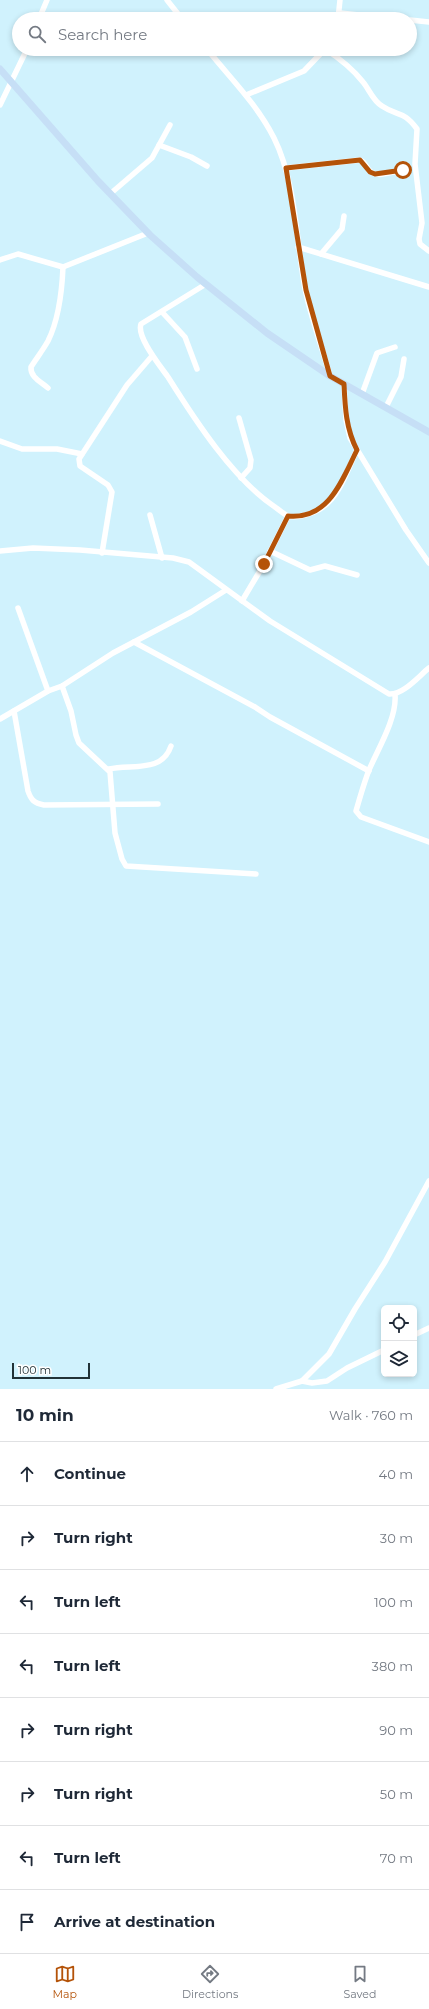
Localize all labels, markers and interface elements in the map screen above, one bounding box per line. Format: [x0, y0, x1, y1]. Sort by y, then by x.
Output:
search box [12, 12, 417, 56]
icon: search [26, 23, 48, 45]
text: Search here [58, 25, 147, 44]
route start [394, 161, 412, 179]
route end [255, 555, 273, 573]
map controls [381, 1305, 417, 1377]
button: locate [381, 1305, 417, 1341]
button: layers [381, 1341, 417, 1377]
scale bar [12, 1361, 90, 1380]
text: 100 m [18, 1363, 51, 1377]
text: 10 min [16, 1405, 74, 1425]
text: Walk · 760 m [329, 1407, 413, 1423]
icon: ahead [16, 1463, 38, 1485]
text: Continue [54, 1464, 126, 1483]
text: 40 m [379, 1466, 413, 1482]
icon: right [16, 1527, 38, 1549]
text: Turn right [54, 1528, 133, 1547]
text: 30 m [380, 1530, 413, 1546]
icon: left [16, 1591, 38, 1613]
text: Turn left [54, 1592, 121, 1611]
text: 100 m [374, 1594, 413, 1610]
icon: left [16, 1655, 38, 1677]
text: Turn left [54, 1656, 121, 1675]
text: 380 m [372, 1658, 413, 1674]
icon: right [16, 1719, 38, 1741]
text: Turn right [54, 1720, 133, 1739]
text: 90 m [379, 1722, 413, 1738]
icon: right [16, 1783, 38, 1805]
text: Turn right [54, 1784, 133, 1803]
text: 50 m [380, 1786, 413, 1802]
icon: left [16, 1847, 38, 1869]
text: Turn left [54, 1848, 121, 1867]
text: 70 m [380, 1850, 413, 1866]
icon: arrive [16, 1911, 38, 1933]
text: Arrive at destination [54, 1912, 215, 1931]
tab: Map [53, 1963, 77, 2001]
tab: Directions [182, 1963, 238, 2001]
tab: Saved [343, 1963, 376, 2001]

